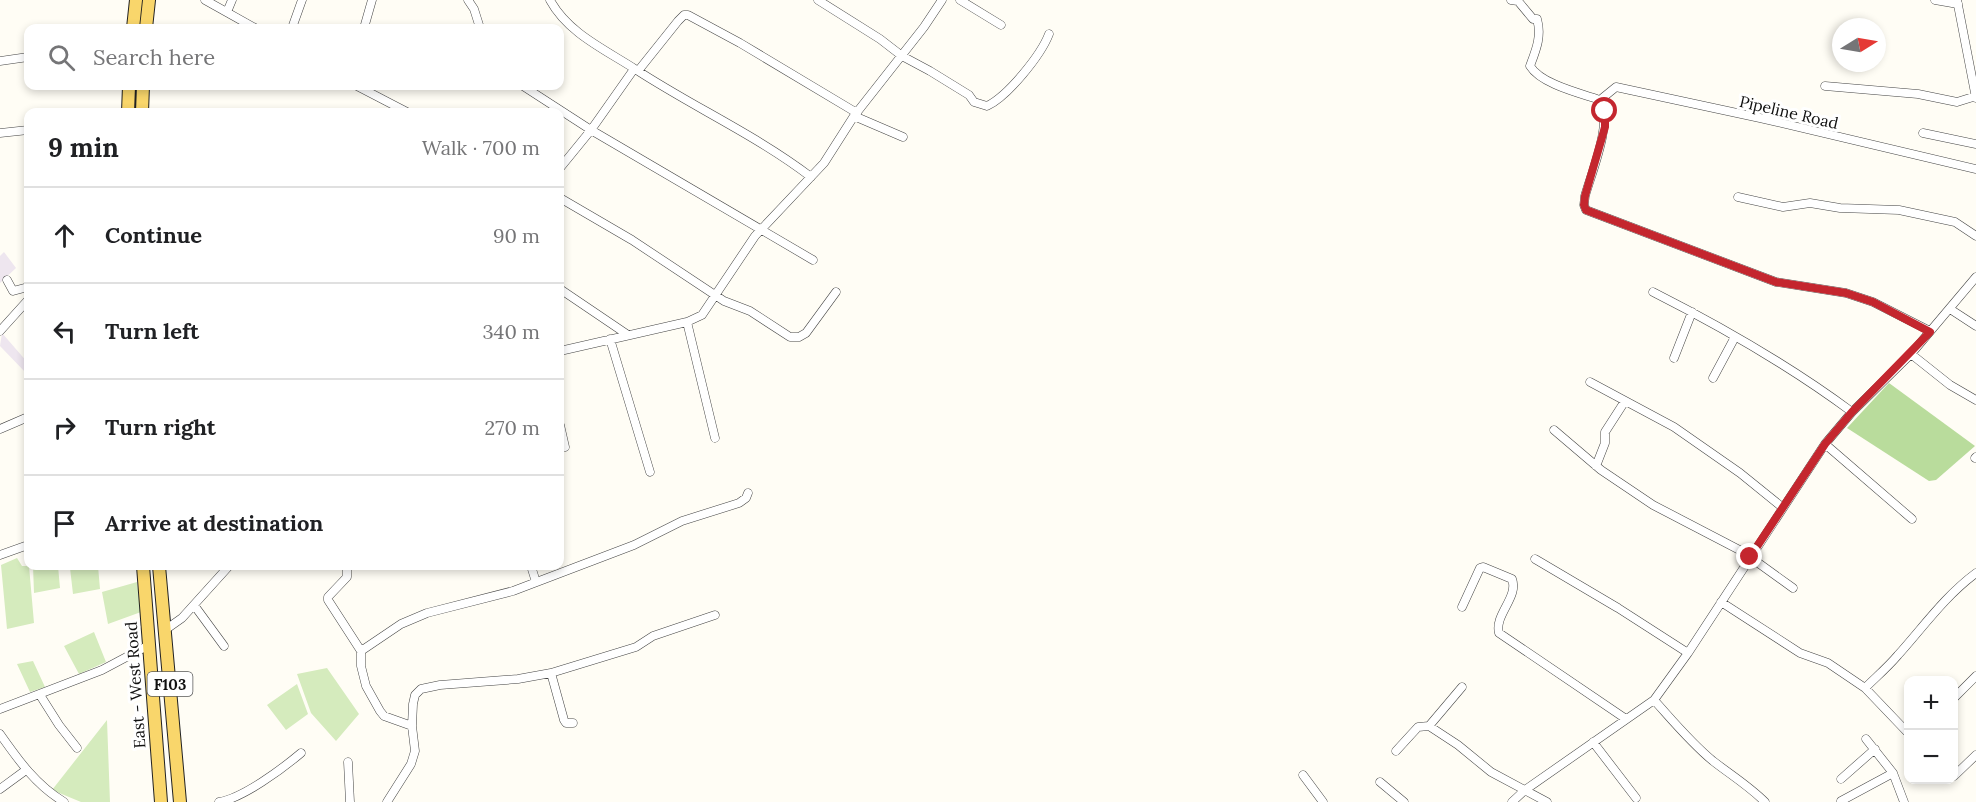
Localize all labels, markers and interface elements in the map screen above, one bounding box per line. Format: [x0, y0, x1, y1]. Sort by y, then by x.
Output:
north arrow [1832, 18, 1886, 72]
search box [24, 24, 564, 90]
icon: search [45, 41, 78, 74]
text: Search here [93, 43, 215, 71]
street label: Pipeline Road [1738, 91, 1841, 133]
route start [1591, 97, 1617, 123]
text: 9 min [48, 131, 119, 164]
text: Walk · 700 m [422, 135, 540, 160]
icon: ahead [48, 219, 81, 252]
text: Continue [105, 221, 202, 249]
text: 90 m [493, 223, 540, 248]
icon: left [48, 315, 81, 348]
text: Turn left [105, 317, 199, 345]
text: 340 m [482, 319, 540, 344]
icon: right [48, 411, 81, 444]
text: Turn right [105, 413, 216, 441]
text: 270 m [484, 415, 540, 440]
icon: arrive [48, 507, 81, 540]
text: Arrive at destination [105, 509, 323, 537]
route end [1736, 543, 1762, 569]
street label: East - West Road [121, 621, 149, 749]
road number: F103 [148, 672, 192, 696]
map controls [1904, 676, 1958, 784]
button: + [1904, 676, 1958, 730]
button: − [1904, 730, 1958, 784]

